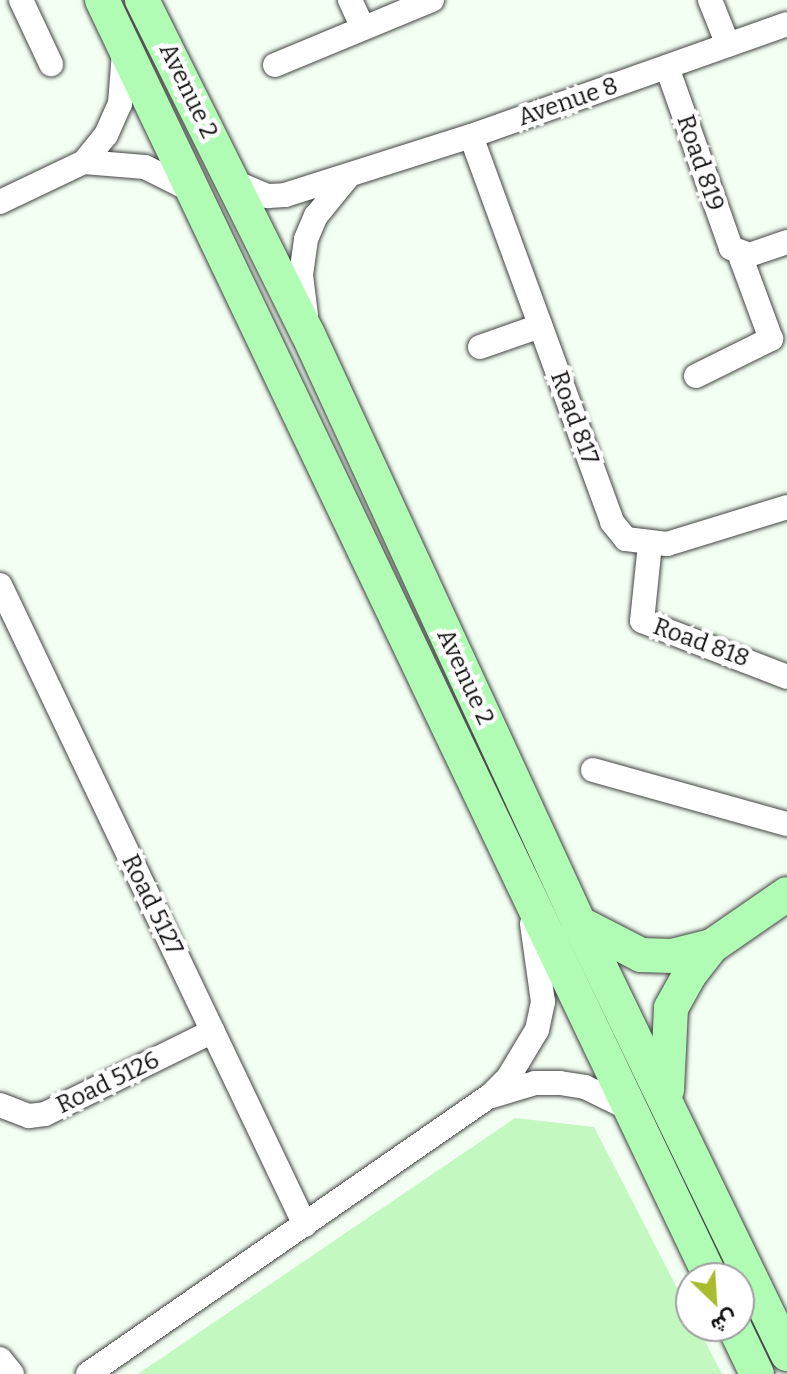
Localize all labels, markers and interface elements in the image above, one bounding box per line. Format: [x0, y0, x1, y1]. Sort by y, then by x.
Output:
street label: Avenue 2 [153, 39, 223, 143]
street label: Avenue 8 [514, 72, 622, 132]
street label: Road 819 [670, 111, 730, 215]
street label: Road 817 [544, 367, 604, 469]
street label: Road 818 [649, 612, 753, 674]
street label: Avenue 2 [430, 625, 500, 729]
street label: Road 5127 [115, 850, 189, 960]
street label: Road 5126 [52, 1046, 164, 1120]
north arrow [675, 1262, 755, 1342]
text: ش [707, 1305, 742, 1340]

